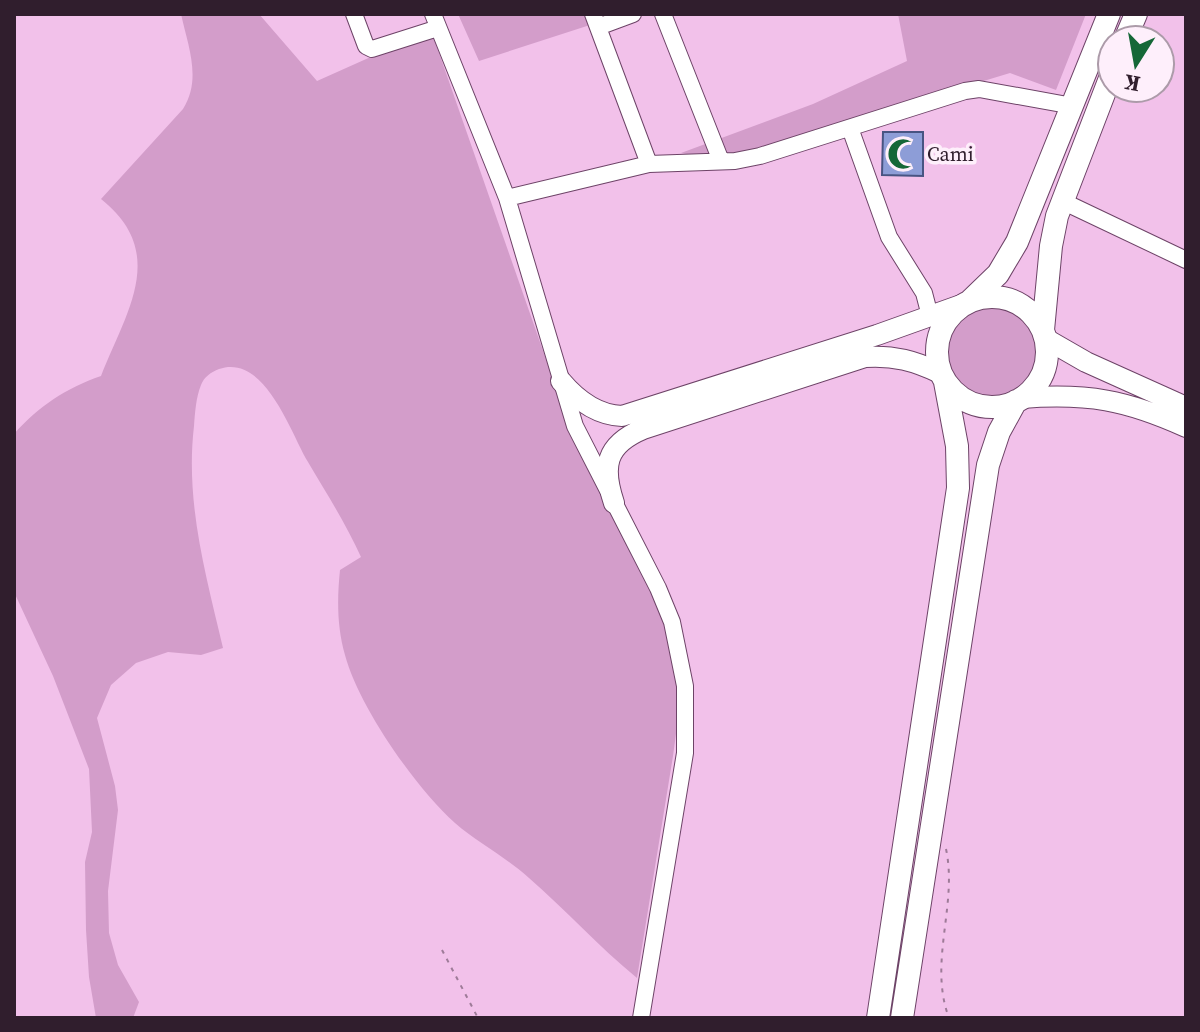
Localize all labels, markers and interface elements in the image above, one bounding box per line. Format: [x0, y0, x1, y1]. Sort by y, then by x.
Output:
north arrow [1096, 24, 1176, 104]
text: K [1121, 67, 1143, 100]
mosque icon: Cami [886, 137, 920, 171]
place label: Cami [927, 140, 974, 168]

